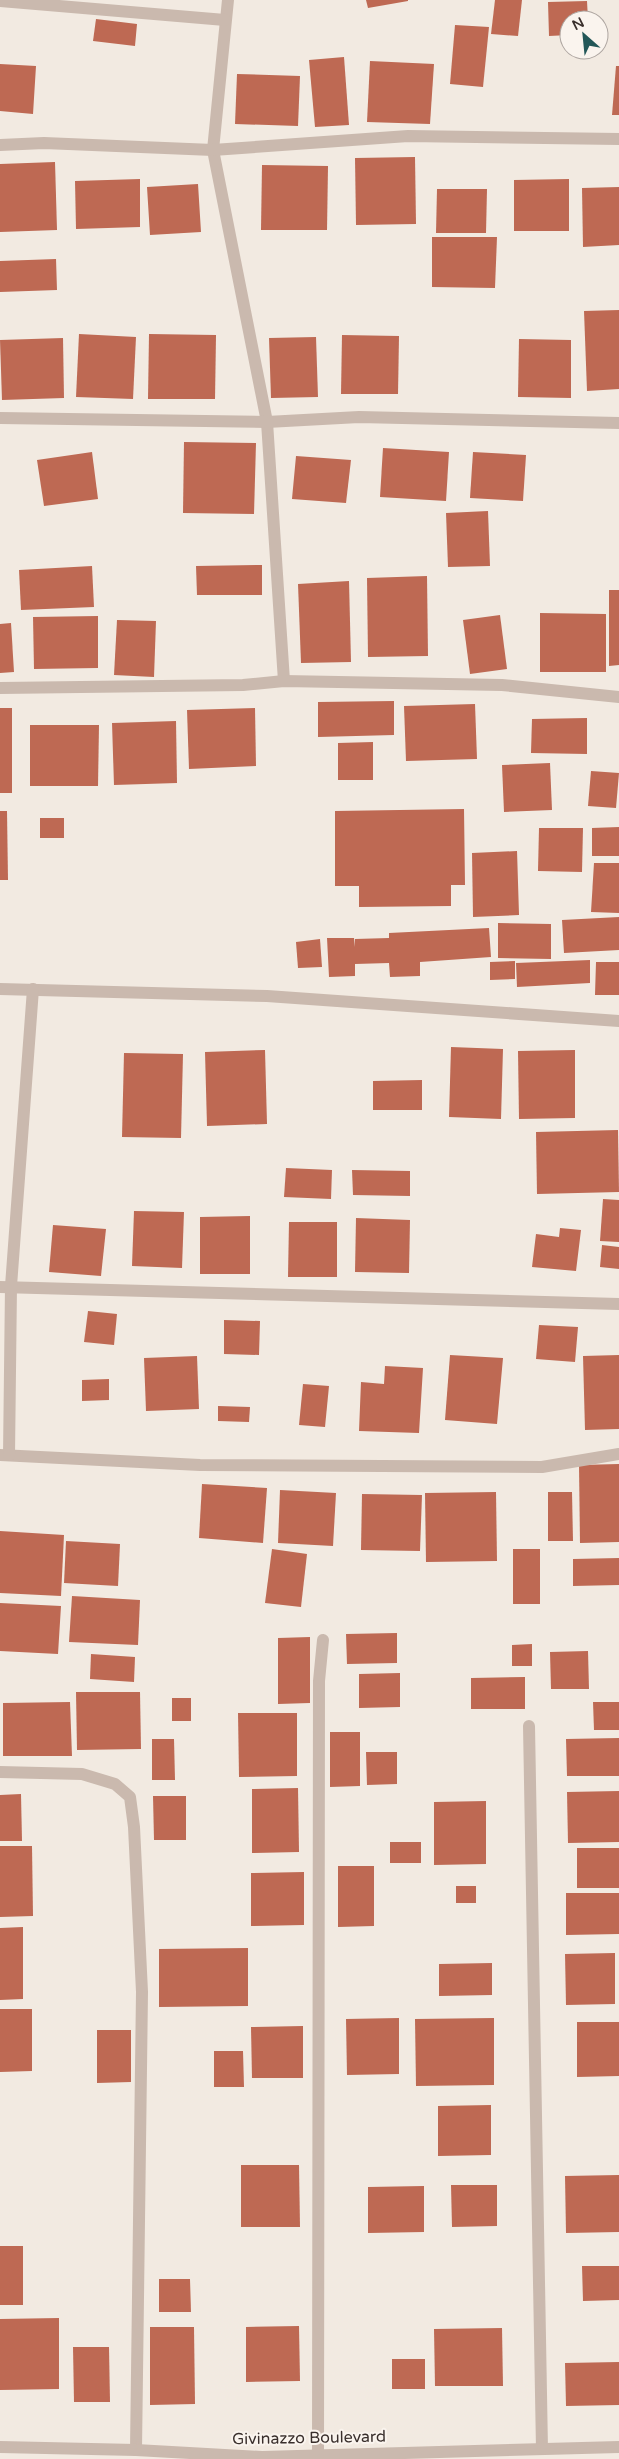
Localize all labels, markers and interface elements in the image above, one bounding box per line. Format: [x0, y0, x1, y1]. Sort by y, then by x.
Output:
north arrow [559, 10, 609, 60]
text: N [569, 14, 587, 34]
street label: Givinazzo Boulevard [232, 2427, 386, 2449]

